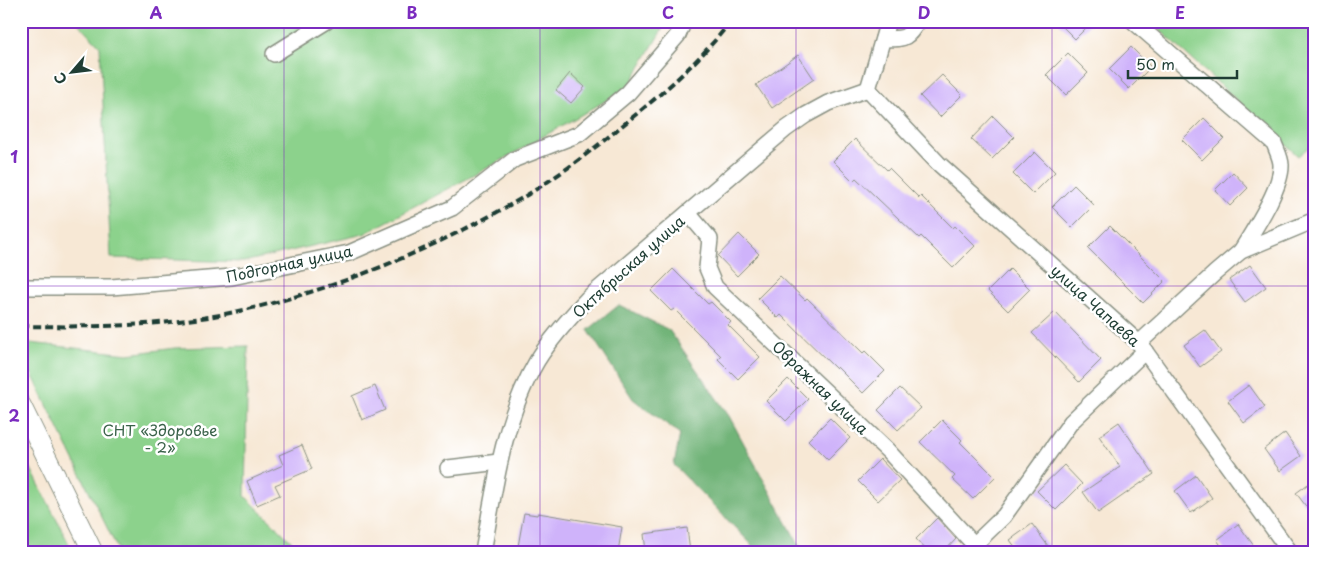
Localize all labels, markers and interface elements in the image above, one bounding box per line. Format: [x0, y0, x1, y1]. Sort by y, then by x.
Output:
text: A [150, 0, 163, 24]
text: B [407, 0, 418, 24]
text: C [662, 0, 674, 24]
text: D [918, 0, 930, 24]
text: E [1175, 0, 1185, 24]
north arrow [48, 48, 98, 98]
scale bar [1128, 48, 1237, 80]
text: 50 m [1136, 52, 1175, 75]
text: С [48, 69, 72, 88]
text: 1 [10, 144, 18, 168]
street label: Октябрьская улица [567, 209, 690, 323]
street label: Подгорная улица [224, 238, 355, 288]
street label: улица Чапаева [1046, 259, 1146, 352]
street label: Овражная улица [768, 335, 875, 439]
text: 2 [8, 403, 20, 427]
park label: СНТ «Здоровье - 2» [103, 418, 217, 458]

